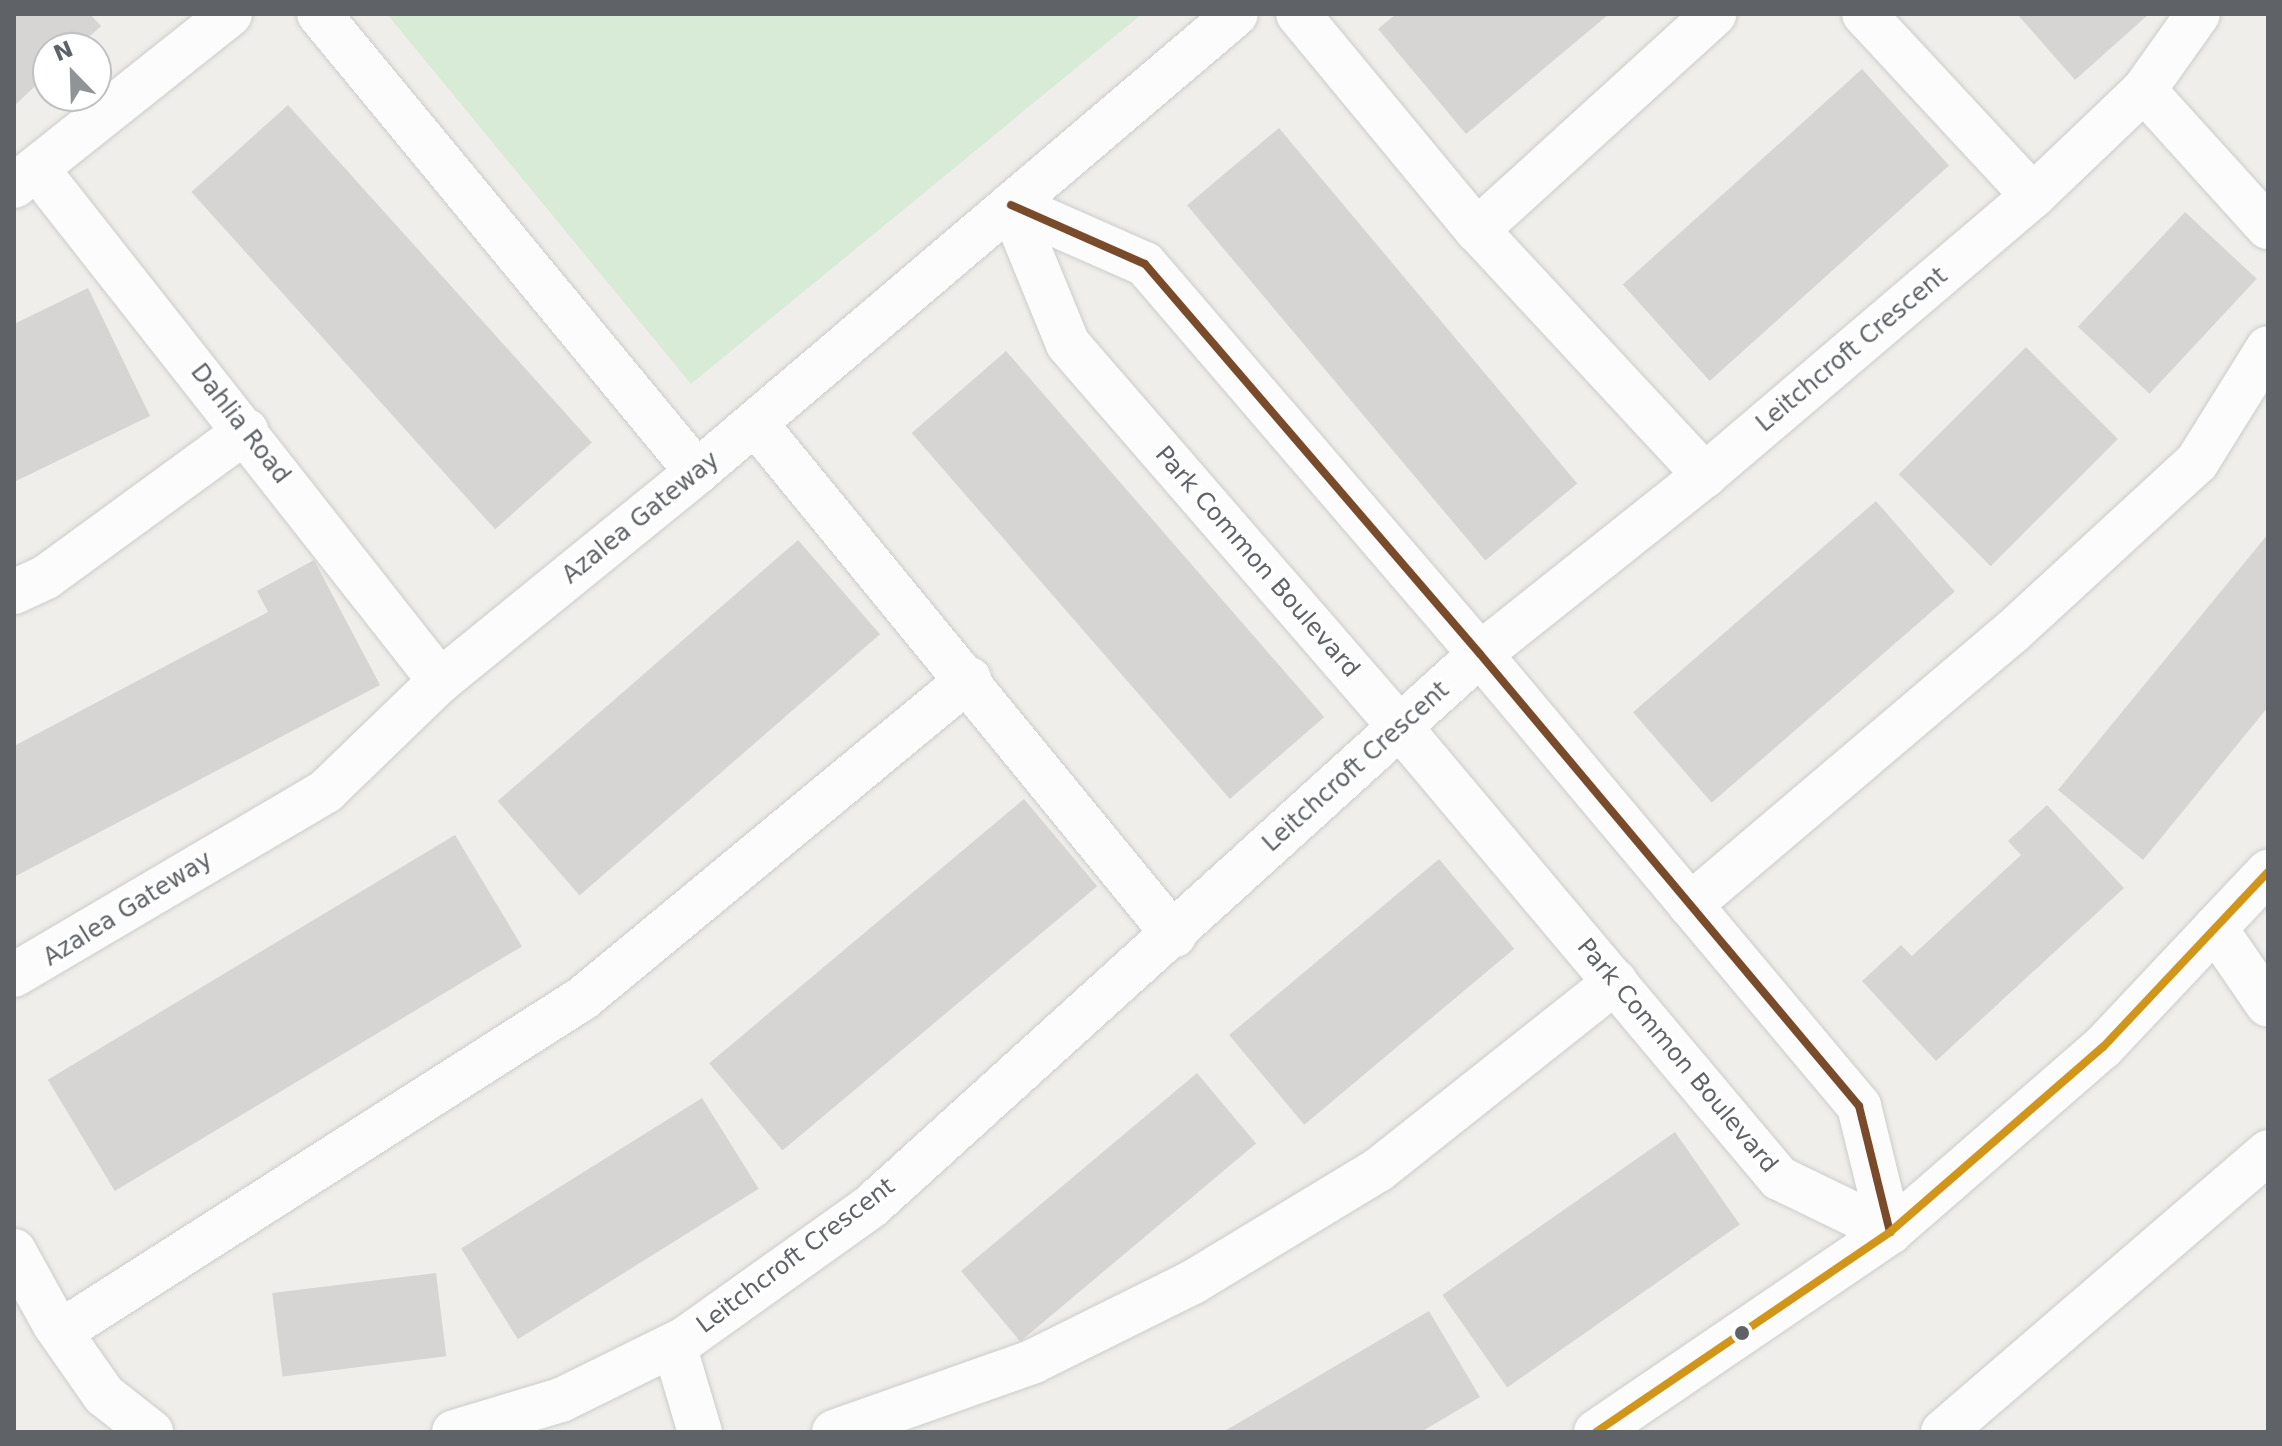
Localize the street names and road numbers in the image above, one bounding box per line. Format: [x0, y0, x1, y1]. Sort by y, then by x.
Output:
street label: Leitchcroft Crescent [1751, 262, 1953, 438]
street label: Dahlia Road [184, 358, 296, 490]
street label: Park Common Boulevard [1149, 441, 1365, 683]
street label: Azalea Gateway [557, 446, 725, 590]
street label: Leitchcroft Crescent [1257, 676, 1455, 858]
street label: Azalea Gateway [38, 846, 218, 972]
street label: Park Common Boulevard [1571, 933, 1783, 1179]
street label: Leitchcroft Crescent [691, 1172, 901, 1340]

